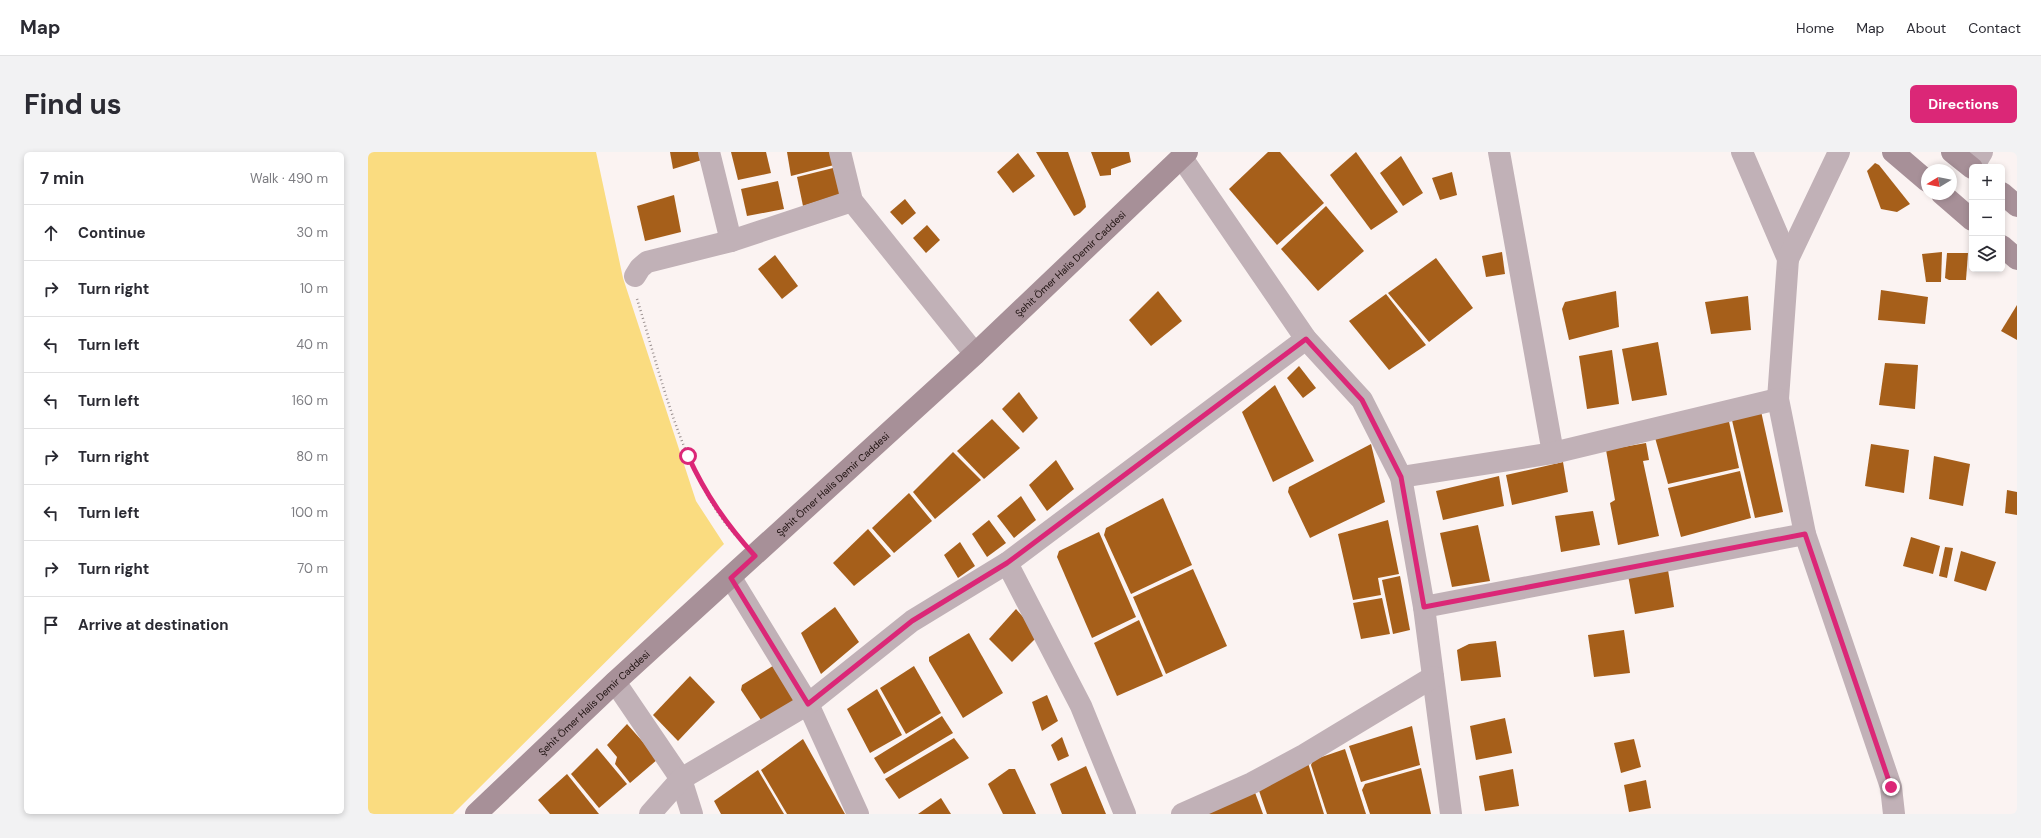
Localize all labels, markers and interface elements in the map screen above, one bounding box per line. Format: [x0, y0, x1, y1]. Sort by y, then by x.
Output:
text: Map [20, 15, 60, 40]
text: Home [1796, 19, 1834, 37]
text: Map [1856, 19, 1884, 37]
text: About [1906, 19, 1946, 37]
text: Contact [1968, 19, 2021, 37]
button: Directions [1910, 85, 2017, 123]
text: Find us [24, 86, 122, 123]
north arrow [1921, 164, 1957, 200]
map controls [1969, 164, 2005, 272]
button: + [1969, 164, 2005, 200]
text: 7 min [40, 167, 84, 189]
text: Walk · 490 m [250, 170, 328, 187]
button: − [1969, 200, 2005, 236]
street label: Şehit Ömer Halis Demir Caddesi [1012, 208, 1128, 319]
icon: ahead [40, 222, 62, 244]
text: Continue [78, 223, 146, 243]
text: 30 m [296, 224, 328, 241]
button: layers [1969, 236, 2005, 272]
icon: right [40, 278, 62, 300]
text: Turn right [78, 279, 149, 299]
text: 10 m [300, 280, 328, 297]
icon: left [40, 334, 62, 356]
text: Turn left [78, 335, 139, 355]
text: 40 m [296, 336, 328, 353]
icon: left [40, 390, 62, 412]
text: Turn left [78, 391, 139, 411]
text: 160 m [292, 392, 328, 409]
street label: Şehit Ömer Halis Demir Caddesi [773, 429, 892, 538]
icon: right [40, 446, 62, 468]
text: Turn right [78, 447, 149, 467]
route start [679, 447, 697, 465]
text: 80 m [296, 448, 328, 465]
icon: left [40, 502, 62, 524]
text: Turn left [78, 503, 139, 523]
text: 100 m [291, 504, 328, 521]
icon: right [40, 558, 62, 580]
text: Turn right [78, 559, 149, 579]
text: 70 m [297, 560, 328, 577]
icon: arrive [40, 614, 62, 636]
text: Arrive at destination [78, 615, 229, 635]
street label: Şehit Ömer Halis Demir Caddesi [535, 647, 652, 758]
route end [1882, 778, 1900, 796]

